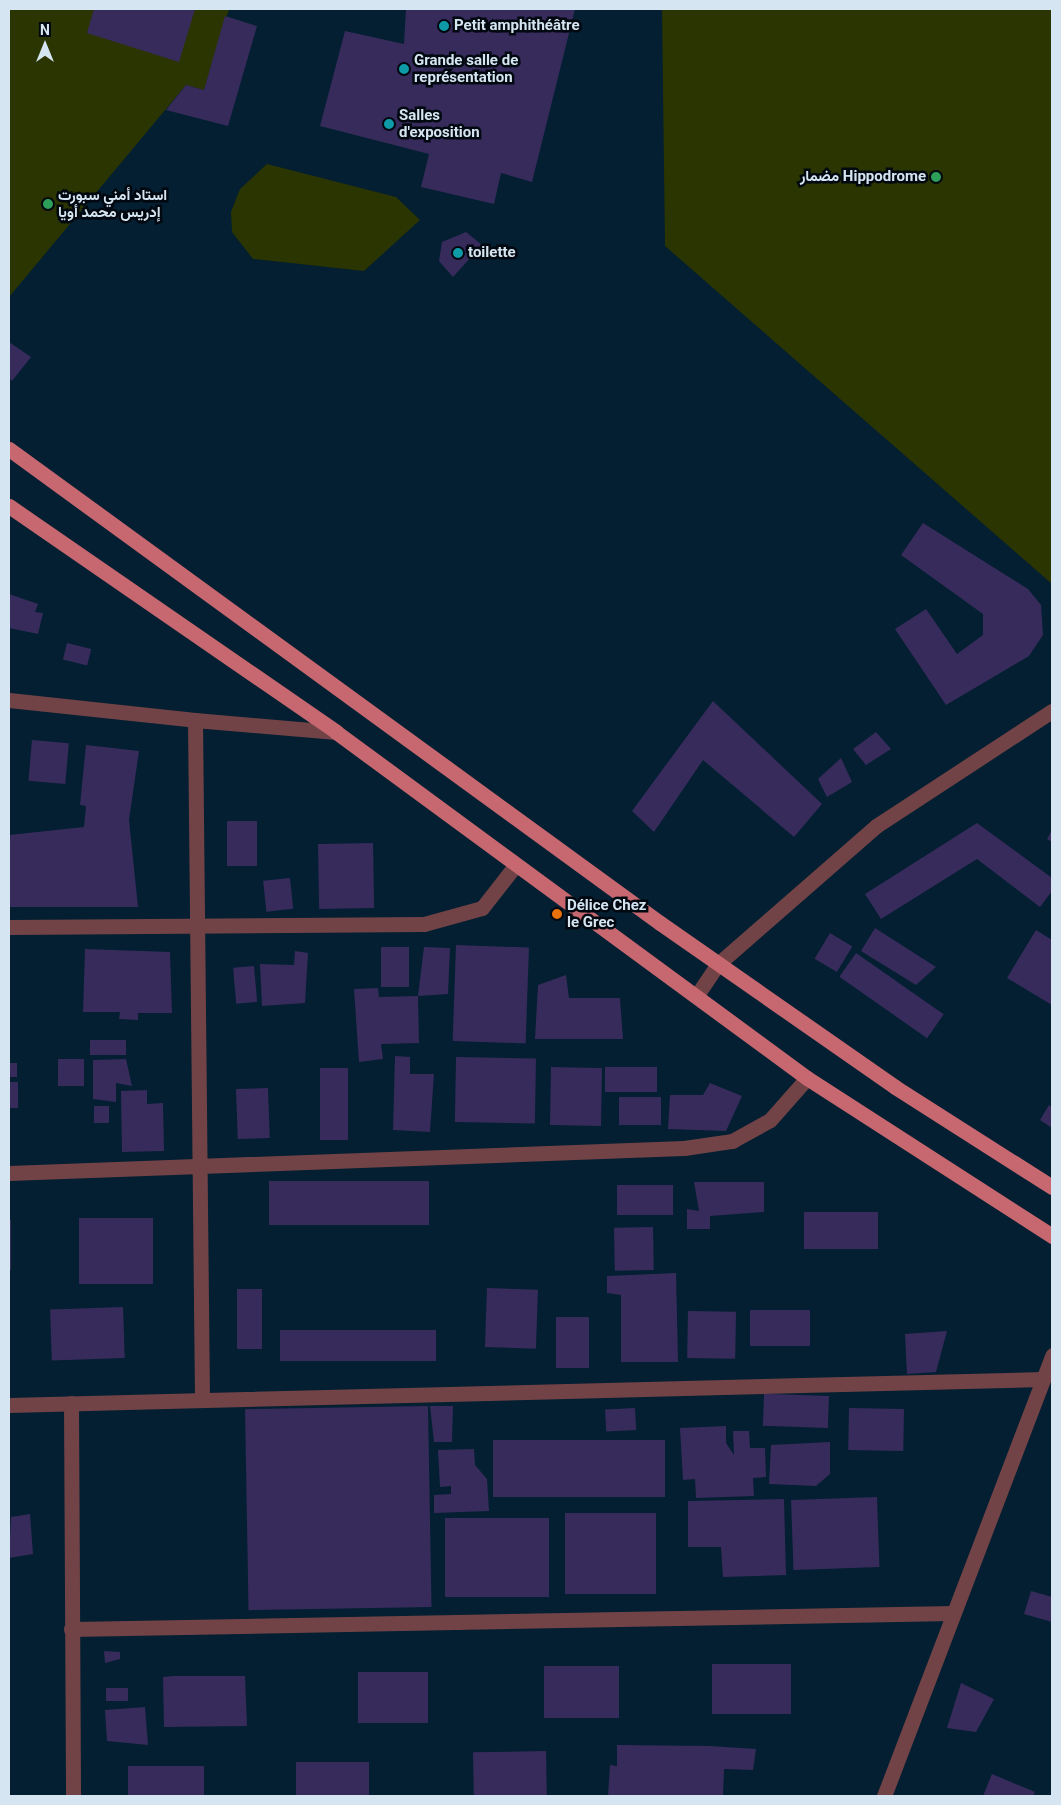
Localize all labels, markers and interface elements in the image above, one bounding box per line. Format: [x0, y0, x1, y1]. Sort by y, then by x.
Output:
place label: Petit amphithéâtre [454, 17, 579, 35]
north arrow [20, 20, 70, 70]
marker: Petit amphithéâtre [438, 20, 450, 32]
text: N [40, 22, 50, 38]
place label: Grande salle de représentation [414, 51, 518, 86]
marker: Grande salle de représentation [398, 63, 410, 75]
place label: Salles d'exposition [399, 106, 480, 141]
marker: Salles d'exposition [383, 118, 395, 130]
place label: مضمار Hippodrome [800, 168, 926, 186]
marker: مضمار Hippodrome [930, 171, 942, 183]
place label: استاد أمني سبورت إدريس محمد أويا [58, 186, 167, 221]
marker: استاد أمني سبورت إدريس محمد أويا [42, 198, 54, 210]
place label: toilette [468, 244, 516, 262]
marker: toilette [452, 247, 464, 259]
place label: Délice Chez le Grec [567, 896, 646, 931]
marker: Délice Chez le Grec [551, 908, 563, 920]

